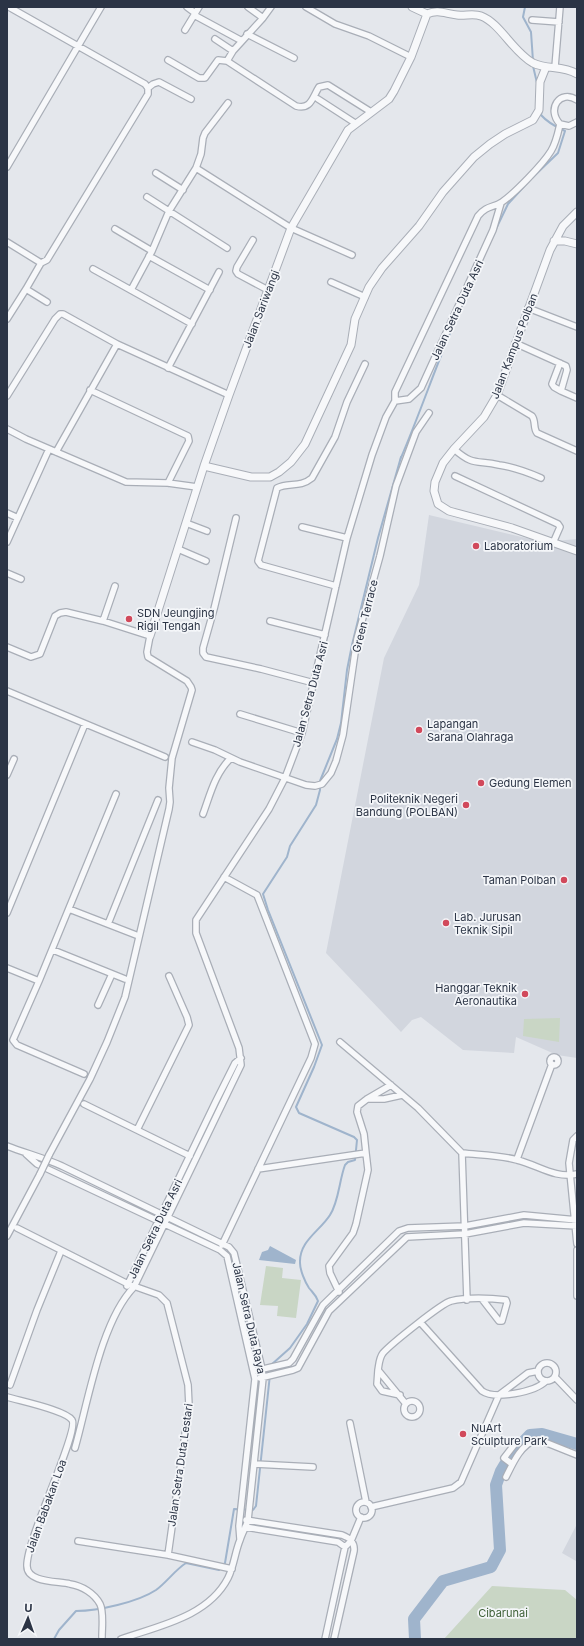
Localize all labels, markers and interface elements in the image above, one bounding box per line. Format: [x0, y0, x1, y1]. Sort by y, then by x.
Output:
street label: Jalan Setra Duta Asri [428, 258, 486, 362]
street label: Jalan Sariwangi [240, 268, 282, 350]
street label: Jalan Kampus Polban [487, 291, 541, 401]
place label: Laboratorium [484, 539, 553, 553]
marker: Laboratorium [471, 541, 481, 551]
street label: Green Terrace [349, 578, 381, 654]
place label: SDN Jeungjing Rigil Tengah [137, 606, 214, 633]
marker: SDN Jeungjing Rigil Tengah [124, 614, 134, 624]
street label: Jalan Setra Duta Asri [289, 639, 331, 749]
place label: Lapangan Sarana Olahraga [427, 717, 513, 744]
marker: Lapangan Sarana Olahraga [414, 725, 424, 735]
place label: Gedung Elemen [489, 776, 571, 790]
marker: Gedung Elemen [476, 778, 486, 788]
place label: Politeknik Negeri Bandung (POLBAN) [356, 792, 458, 819]
marker: Politeknik Negeri Bandung (POLBAN) [461, 800, 471, 810]
place label: Taman Polban [482, 873, 556, 887]
marker: Taman Polban [559, 875, 569, 885]
place label: Lab. Jurusan Teknik Sipil [454, 910, 521, 937]
marker: Lab. Jurusan Teknik Sipil [441, 918, 451, 928]
place label: Hanggar Teknik Aeronautika [435, 981, 517, 1008]
marker: Hanggar Teknik Aeronautika [520, 989, 530, 999]
street label: Jalan Setra Duta Asri [125, 1177, 185, 1281]
street label: Jalan Setra Duta Raya [229, 1261, 269, 1375]
street label: Jalan Setra Duta Lestari [164, 1403, 196, 1527]
place label: NuArt Sculpture Park [471, 1421, 547, 1448]
marker: NuArt Sculpture Park [458, 1429, 468, 1439]
street label: Jalan Babakan Loa [23, 1457, 69, 1555]
north arrow [8, 1598, 48, 1638]
text: U [24, 1601, 33, 1615]
park label: Cibarunai [478, 1606, 528, 1620]

